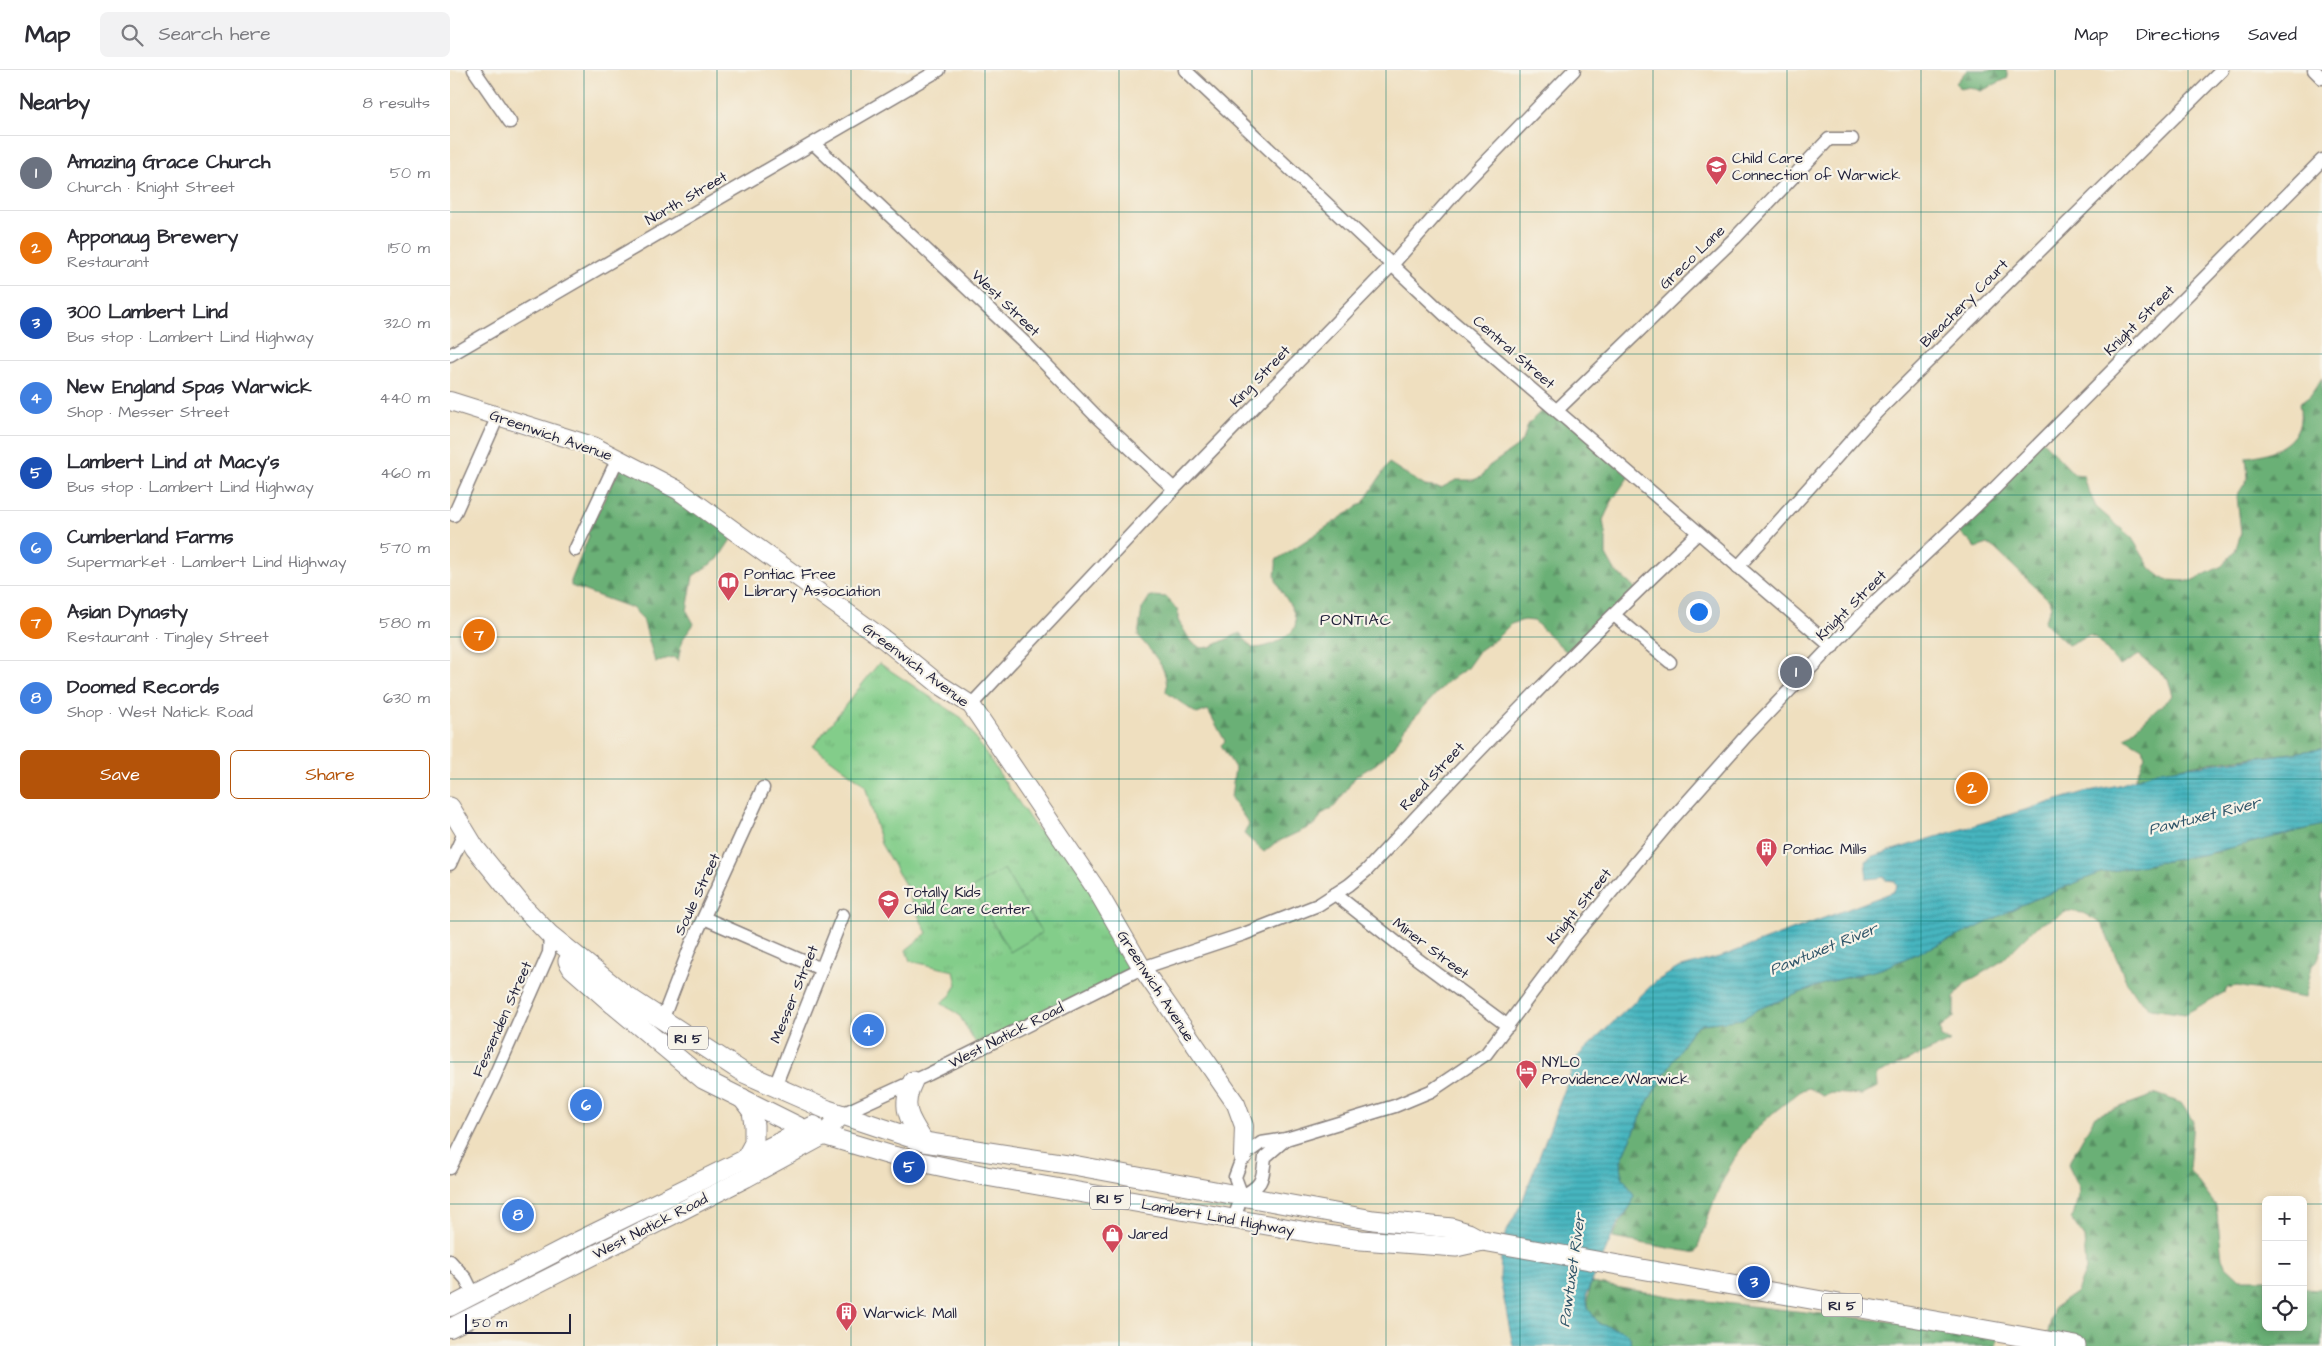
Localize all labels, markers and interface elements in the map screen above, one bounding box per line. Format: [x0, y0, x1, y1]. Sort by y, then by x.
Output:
search box [100, 12, 450, 57]
text: Map [25, 18, 70, 52]
icon: search [118, 21, 146, 49]
text: Search here [158, 21, 271, 48]
text: Map [2074, 22, 2108, 47]
text: Directions [2136, 22, 2220, 47]
text: Saved [2248, 22, 2297, 47]
text: Nearby [20, 88, 90, 117]
text: 8 results [363, 92, 430, 114]
place label: Child Care Connection of Warwick [1732, 148, 1900, 186]
text: Amazing Grace Church [67, 149, 270, 176]
school or university icon: Child Care Connection of Warwick [1704, 155, 1728, 186]
text: 1 [35, 162, 37, 184]
text: 50 m [390, 162, 430, 184]
street label: North Street [641, 166, 731, 230]
text: Church · Knight Street [67, 176, 235, 198]
street label: Greco Lane [1655, 221, 1730, 294]
text: Apponaug Brewery [67, 224, 238, 251]
text: 2 [31, 237, 41, 259]
text: 150 m [388, 237, 430, 259]
text: Restaurant [67, 251, 149, 273]
street label: Bleachery Court [1915, 254, 2014, 353]
street label: West Street [967, 265, 1045, 342]
street label: Knight Street [2099, 280, 2180, 361]
text: 300 Lambert Lind [67, 299, 228, 326]
street label: Central Street [1468, 311, 1559, 394]
text: 3 [32, 312, 40, 334]
text: 320 m [384, 312, 430, 334]
text: Bus stop · Lambert Lind Highway [67, 326, 314, 348]
street label: King Street [1225, 341, 1296, 413]
text: New England Spas Warwick [67, 374, 312, 401]
text: 4 [31, 387, 41, 409]
text: 440 m [379, 387, 430, 409]
text: Shop · Messer Street [67, 401, 229, 423]
street label: Greenwich Avenue [487, 405, 615, 466]
text: Lambert Lind at Macy's [67, 449, 280, 476]
text: 5 [30, 462, 42, 484]
text: 460 m [380, 462, 430, 484]
text: Bus stop · Lambert Lind Highway [67, 476, 314, 498]
text: Cumberland Farms [67, 524, 233, 551]
text: 6 [31, 537, 41, 559]
text: 570 m [380, 537, 430, 559]
text: Supermarket · Lambert Lind Highway [67, 551, 347, 573]
place label: Pontiac Free Library Association [744, 564, 881, 603]
street label: Knight Street [1811, 565, 1892, 646]
library icon: Pontiac Free Library Association [716, 571, 740, 602]
text: Asian Dynasty [67, 599, 188, 626]
your location [1686, 599, 1712, 625]
district label: PONTIAC [1320, 609, 1392, 631]
text: 7 [31, 612, 41, 634]
text: 580 m [379, 612, 430, 634]
pin: 7 [463, 616, 495, 654]
street label: Greenwich Avenue [858, 618, 973, 712]
text: Restaurant · Tingley Street [67, 626, 269, 648]
pin: 1 [1780, 653, 1812, 691]
text: Doomed Records [67, 674, 219, 701]
text: 8 [31, 687, 41, 709]
text: 630 m [383, 687, 430, 709]
text: Shop · West Natick Road [67, 701, 253, 723]
street label: Reed Street [1395, 737, 1470, 815]
button: Save [20, 750, 220, 799]
button: Share [230, 750, 430, 799]
pin: 2 [1956, 769, 1988, 807]
water label: Pawtuxet River [2146, 791, 2265, 840]
building icon: Pontiac Mills [1755, 837, 1779, 868]
place label: Pontiac Mills [1783, 839, 1867, 860]
street label: Soule Street [669, 850, 726, 939]
street label: Knight Street [1542, 864, 1617, 949]
place label: Totally Kids Child Care Center [904, 882, 1030, 920]
school or university icon: Totally Kids Child Care Center [876, 889, 900, 920]
street label: Miner Street [1388, 913, 1473, 984]
water label: Pawtuxet River [1766, 916, 1883, 981]
street label: Greenwich Avenue [1112, 927, 1199, 1046]
street label: Messer Street [765, 942, 824, 1046]
street label: Fessenden Street [467, 958, 537, 1080]
street label: West Natick Road [945, 997, 1068, 1073]
pin: 4 [852, 1011, 884, 1049]
road number: RI 5 [668, 1026, 708, 1050]
place label: NYLO Providence/Warwick [1542, 1052, 1689, 1090]
hotel icon: NYLO Providence/Warwick [1514, 1059, 1538, 1090]
pin: 6 [570, 1086, 602, 1124]
pin: 5 [893, 1148, 925, 1186]
road number: RI 5 [1090, 1186, 1130, 1210]
street label: West Natick Road [589, 1188, 712, 1264]
street label: Lambert Lind Highway [1140, 1194, 1296, 1242]
pin: 8 [502, 1196, 534, 1234]
map controls [2262, 1196, 2307, 1331]
button: + [2262, 1196, 2307, 1241]
water label: Pawtuxet River [1553, 1210, 1591, 1328]
shop icon: Jared [1100, 1222, 1124, 1253]
place label: Jared [1128, 1224, 1168, 1245]
button: − [2262, 1241, 2307, 1286]
pin: 3 [1738, 1263, 1770, 1301]
button: locate [2262, 1286, 2307, 1331]
road number: RI 5 [1822, 1294, 1862, 1316]
building icon: Warwick Mall [835, 1301, 859, 1332]
place label: Warwick Mall [863, 1303, 957, 1324]
scale bar [465, 1311, 571, 1334]
text: 50 m [472, 1313, 507, 1333]

